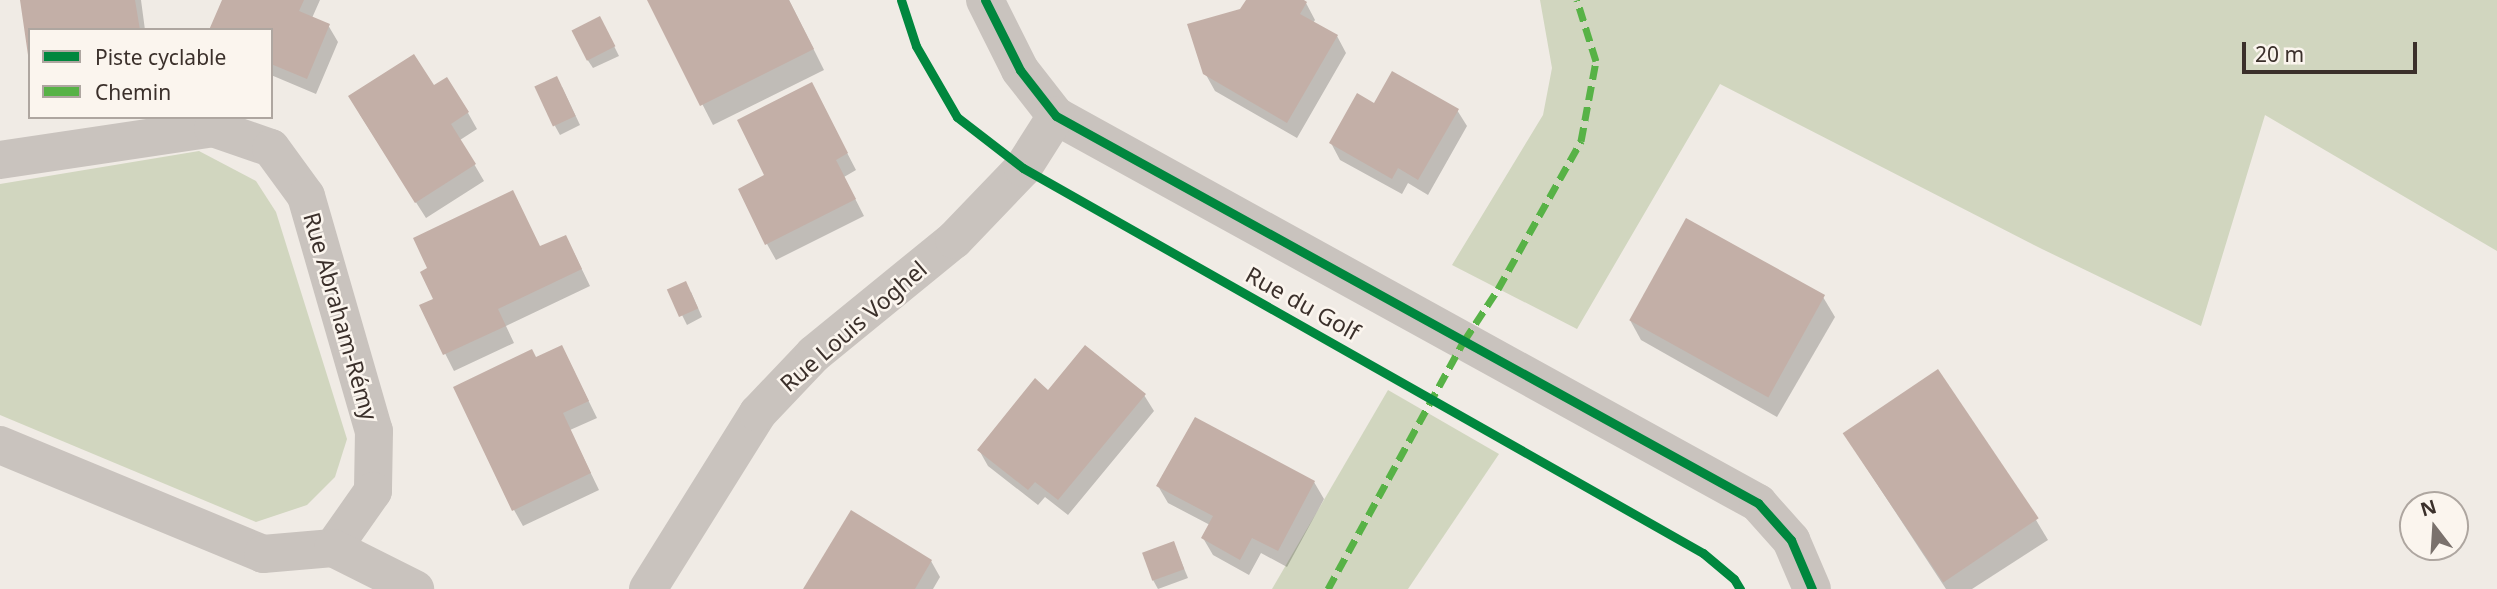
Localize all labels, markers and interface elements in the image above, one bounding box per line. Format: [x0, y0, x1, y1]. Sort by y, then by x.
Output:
legend [28, 28, 273, 119]
scale bar [2245, 28, 2420, 72]
text: 20 m [2255, 40, 2304, 68]
text: Piste cyclable [95, 43, 226, 71]
text: Chemin [95, 78, 171, 106]
street label: Rue Abraham-Rémy [298, 209, 384, 423]
street label: Rue Louis Voghel [774, 255, 932, 397]
street label: Rue du Golf [1241, 260, 1365, 346]
north arrow [2399, 491, 2469, 561]
text: N [2417, 493, 2440, 523]

